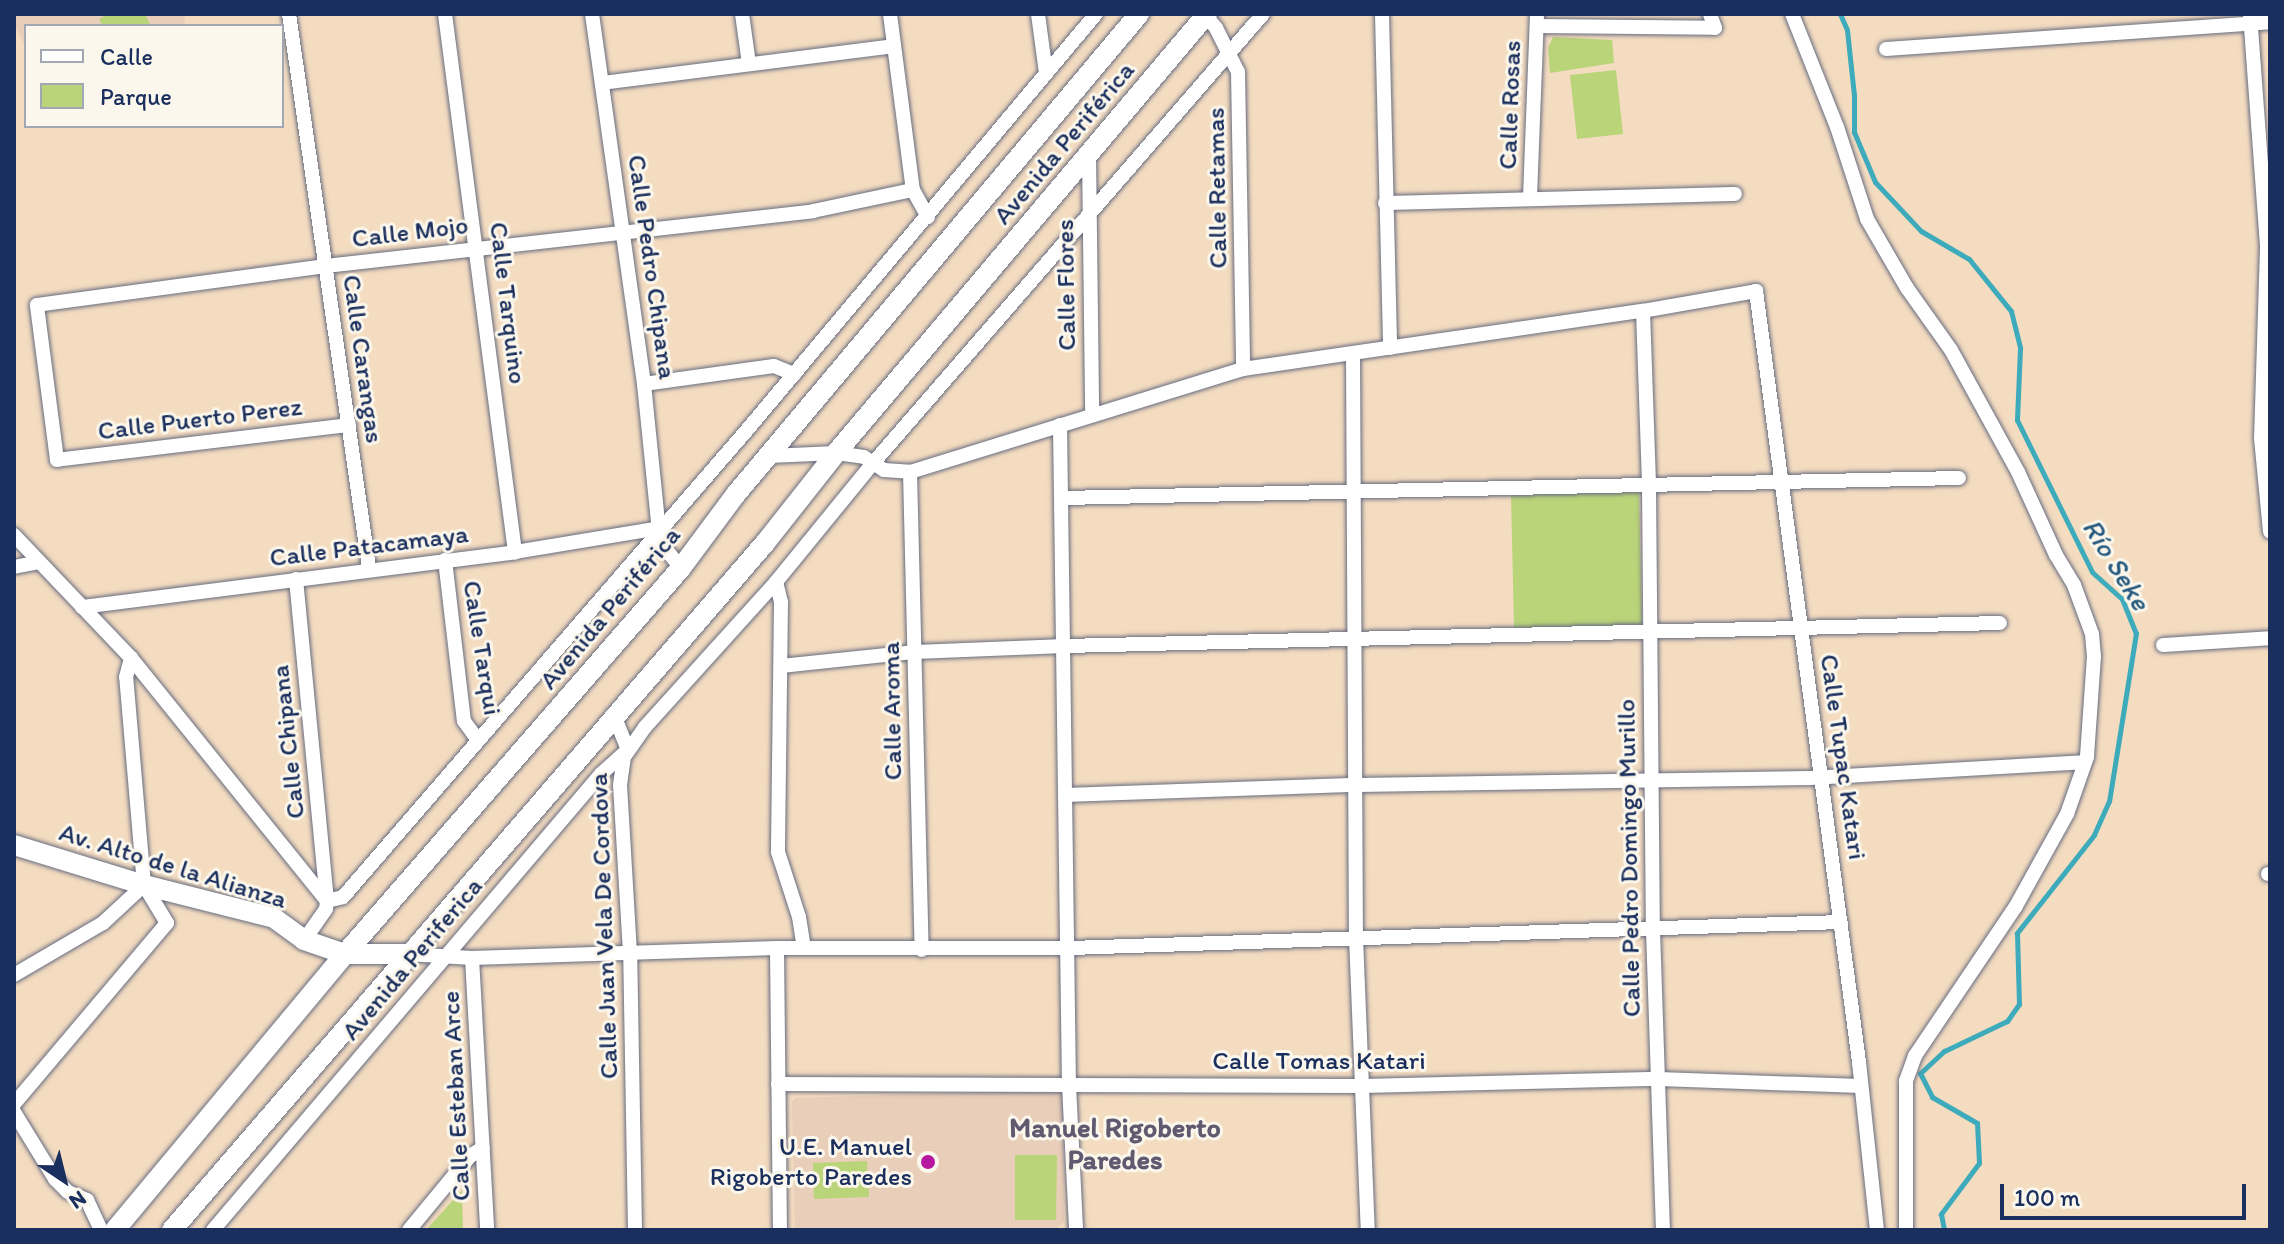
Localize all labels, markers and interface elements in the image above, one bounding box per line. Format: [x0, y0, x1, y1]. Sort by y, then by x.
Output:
legend [24, 24, 284, 128]
street label: Calle Rosas [1492, 41, 1528, 169]
text: Calle [100, 42, 153, 71]
street label: Avenida Periférica [987, 55, 1141, 231]
text: Parque [100, 82, 172, 111]
street label: Calle Retamas [1200, 108, 1234, 268]
street label: Calle Pedro Chipana [621, 154, 683, 380]
street label: Calle Mojo [350, 209, 470, 255]
street label: Calle Flores [1049, 219, 1083, 351]
street label: Calle Tarquino [483, 221, 533, 385]
street label: Calle Carangas [336, 273, 390, 445]
street label: Calle Puerto Perez [96, 391, 304, 447]
water label: Río Seke [2076, 512, 2158, 616]
street label: Calle Patacamaya [268, 518, 470, 574]
street label: Avenida Periférica [533, 520, 687, 696]
street label: Calle Tarqui [456, 580, 508, 716]
street label: Calle Aroma [875, 642, 909, 780]
street label: Calle Tupac Katari [1813, 654, 1873, 860]
street label: Calle Chipana [264, 664, 312, 820]
street label: Calle Pedro Domingo Murillo [1611, 699, 1647, 1017]
street label: Calle Juan Vela De Cordova [583, 773, 625, 1079]
street label: Av. Alto de la Alianza [56, 817, 290, 915]
street label: Avenida Periferica [335, 871, 489, 1047]
street label: Calle Esteban Arce [435, 991, 477, 1201]
street label: Calle Tomas Katari [1214, 1045, 1424, 1077]
district label: Manuel Rigoberto Paredes [1009, 1110, 1221, 1176]
place label: U.E. Manuel Rigoberto Paredes [709, 1131, 912, 1192]
north arrow [24, 1140, 104, 1220]
marker: U.E. Manuel Rigoberto Paredes [919, 1153, 937, 1171]
scale bar [2004, 1168, 2250, 1218]
text: 100 m [2014, 1183, 2080, 1212]
text: N [64, 1185, 92, 1215]

